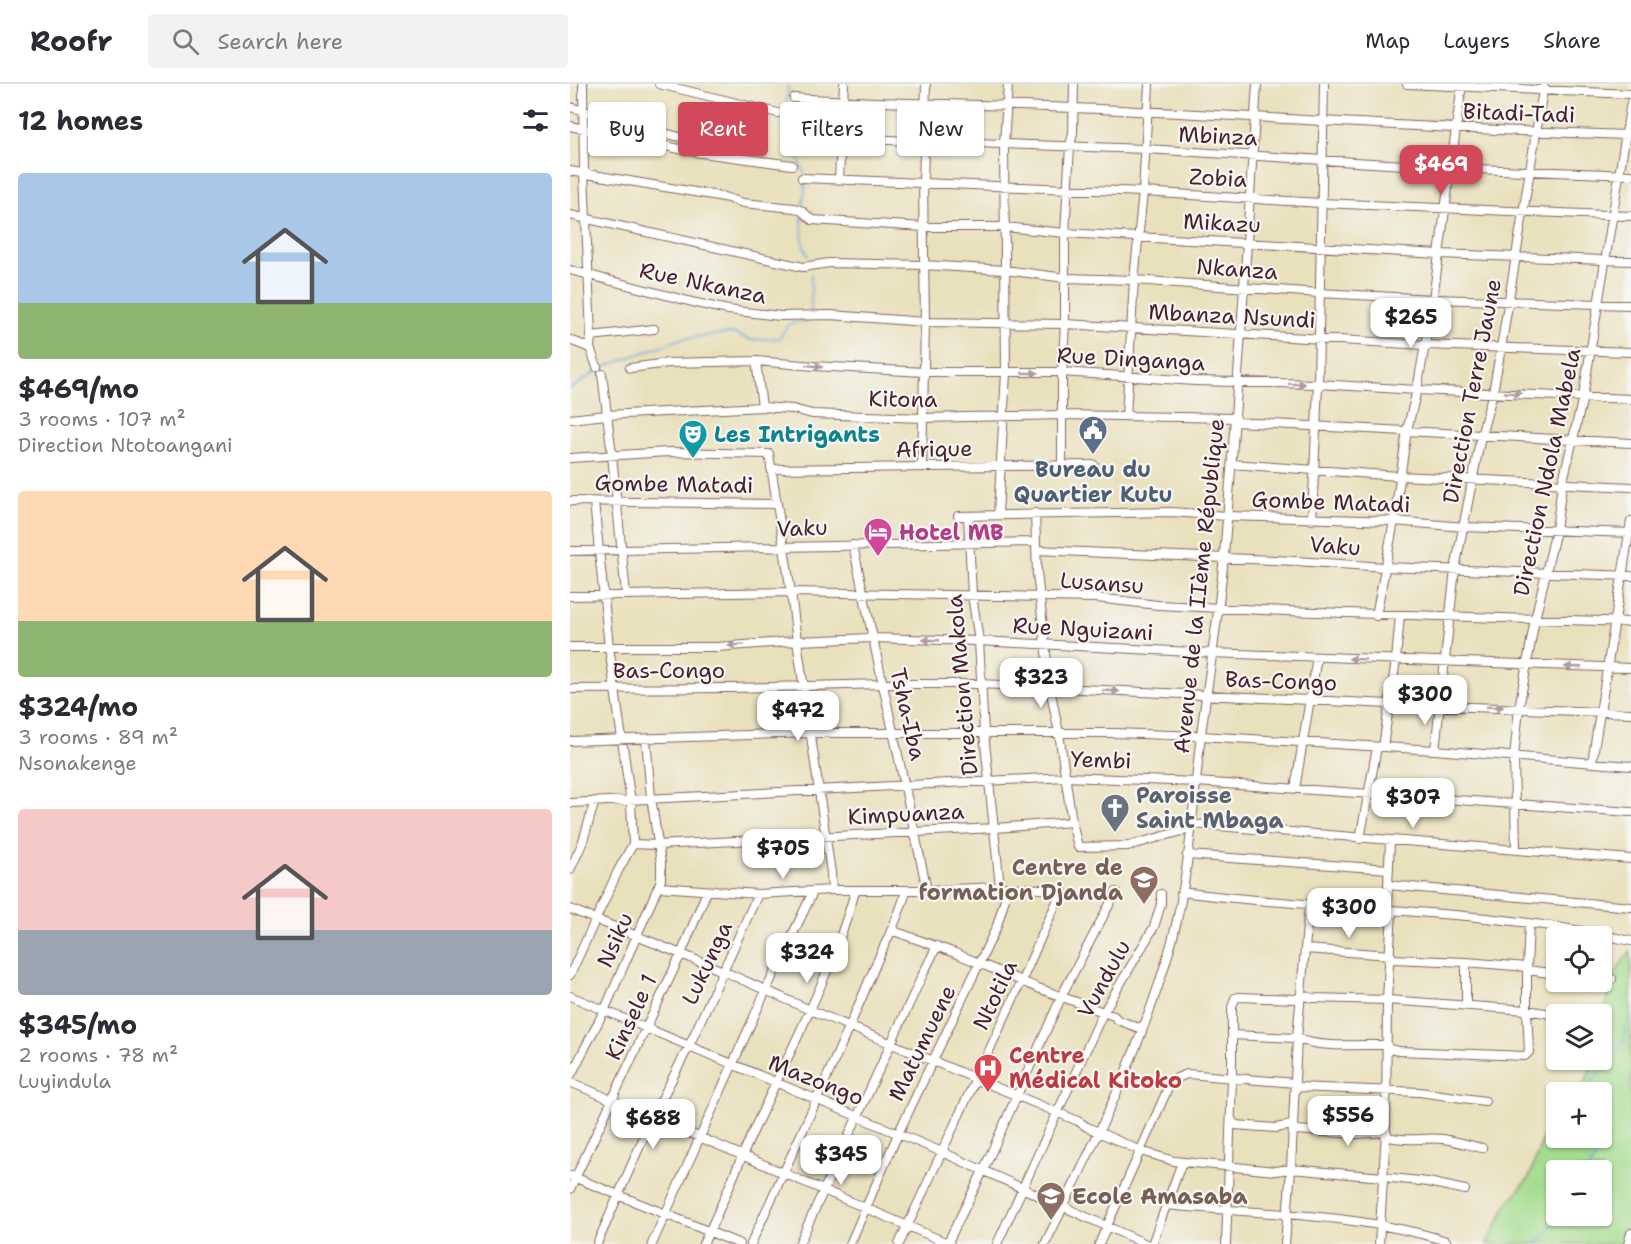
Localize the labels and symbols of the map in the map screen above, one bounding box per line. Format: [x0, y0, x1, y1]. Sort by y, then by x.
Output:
street label: Bitadi-Tadi [1462, 97, 1576, 129]
street label: Mbinza [1178, 119, 1259, 153]
pin: $469 [1405, 145, 1477, 196]
street label: Zobia [1188, 162, 1248, 194]
street label: Mikazu [1182, 206, 1262, 240]
street label: Nkanza [1195, 252, 1279, 286]
street label: Rue Nkanza [637, 255, 769, 311]
street label: Direction Terre Jaune [1436, 276, 1508, 506]
street label: Mbanza Nsundi [1148, 297, 1316, 335]
pin: $265 [1375, 298, 1447, 349]
street label: Rue Dinganga [1056, 341, 1206, 377]
street label: Direction Ndola Mabela [1507, 345, 1588, 599]
one-way arrow [805, 361, 824, 370]
one-way arrow [1020, 368, 1039, 378]
one-way arrow [1288, 379, 1307, 388]
street label: Kitona [868, 384, 938, 414]
one-way arrow [1503, 388, 1522, 397]
public building icon: Bureau du Quartier Kutu [1077, 414, 1109, 456]
street label: Avenue de la IIème République [1167, 417, 1231, 755]
theatre icon: Les Intrigants [677, 418, 709, 460]
place label: Les Intrigants [714, 420, 880, 449]
street label: Afrique [895, 434, 973, 464]
place label: Bureau du Quartier Kutu [1014, 455, 1172, 509]
street label: Gombe Matadi [594, 468, 754, 500]
street label: Gombe Matadi [1251, 485, 1411, 519]
street label: Vaku [776, 513, 828, 543]
hotel icon: Hotel MB [862, 516, 894, 558]
place label: Hotel MB [899, 518, 1004, 547]
street label: Vaku [1308, 530, 1362, 562]
street label: Lusansu [1059, 566, 1145, 600]
street label: Direction Makola [940, 593, 984, 777]
street label: Rue Nguizani [1012, 611, 1154, 647]
one-way arrow [922, 635, 941, 645]
one-way arrow [727, 640, 746, 650]
one-way arrow [1347, 654, 1366, 663]
street label: Bas-Congo [613, 656, 725, 685]
pin: $323 [1005, 658, 1077, 709]
one-way arrow [1563, 662, 1582, 671]
street label: Tsha-Iba [883, 665, 933, 763]
street label: Bas-Congo [1224, 665, 1338, 697]
pin: $300 [1389, 675, 1461, 726]
one-way arrow [1102, 686, 1121, 696]
pin: $472 [762, 691, 834, 742]
one-way arrow [1485, 702, 1504, 712]
street label: Yembi [1070, 744, 1132, 776]
pin: $307 [1377, 778, 1449, 829]
place label: Paroisse Saint Mbaga [1136, 781, 1284, 835]
church icon: Paroisse Saint Mbaga [1099, 792, 1131, 834]
street label: Kimpuanza [847, 796, 965, 832]
pin: $705 [747, 829, 819, 880]
place label: Centre de formation Djanda [918, 853, 1123, 907]
school or university icon: Centre de formation Djanda [1128, 864, 1160, 906]
pin: $300 [1313, 888, 1385, 939]
street label: Nsiku [590, 908, 640, 972]
street label: Lukunga [675, 916, 739, 1009]
pin: $324 [771, 933, 843, 984]
street label: Vundulu [1071, 935, 1137, 1023]
street label: Ntotila [966, 955, 1024, 1035]
street label: Kinsele 1 [599, 969, 663, 1065]
street label: Matumuene [881, 980, 963, 1106]
place label: Centre Médical Kitoko [1009, 1041, 1182, 1095]
street label: Mazongo [764, 1048, 868, 1112]
hospital icon: Centre Médical Kitoko [972, 1052, 1004, 1094]
pin: $556 [1312, 1096, 1384, 1147]
pin: $688 [617, 1099, 689, 1150]
pin: $345 [805, 1135, 877, 1186]
school or university icon: Ecole Amasaba [1035, 1180, 1067, 1222]
place label: Ecole Amasaba [1072, 1182, 1248, 1211]

